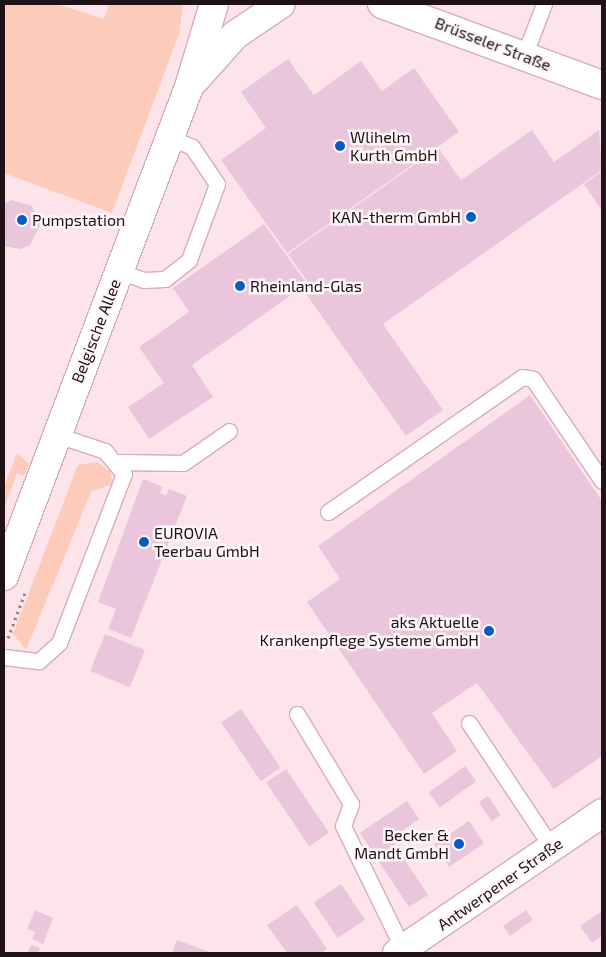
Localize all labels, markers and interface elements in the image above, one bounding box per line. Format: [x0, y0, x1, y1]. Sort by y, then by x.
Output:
street label: Brüsseler Straße [432, 13, 554, 75]
place label: Wlihelm Kurth GmbH [350, 127, 438, 165]
marker: Wlihelm Kurth GmbH [334, 140, 346, 152]
place label: KAN-therm GmbH [331, 207, 461, 227]
place label: Pumpstation [32, 210, 125, 230]
marker: KAN-therm GmbH [465, 211, 477, 223]
marker: Pumpstation [16, 214, 28, 226]
street label: Belgische Allee [67, 276, 125, 386]
place label: Rheinland-Glas [250, 276, 362, 296]
marker: Rheinland-Glas [234, 280, 246, 292]
place label: EUROVIA Teerbau GmbH [154, 523, 260, 561]
marker: EUROVIA Teerbau GmbH [138, 536, 150, 548]
place label: aks Aktuelle Krankenpflege Systeme GmbH [259, 612, 479, 650]
marker: aks Aktuelle Krankenpflege Systeme GmbH [483, 625, 495, 637]
place label: Becker & Mandt GmbH [354, 825, 449, 863]
street label: Antwerpener Straße [434, 833, 566, 935]
marker: Becker & Mandt GmbH [453, 838, 465, 850]

